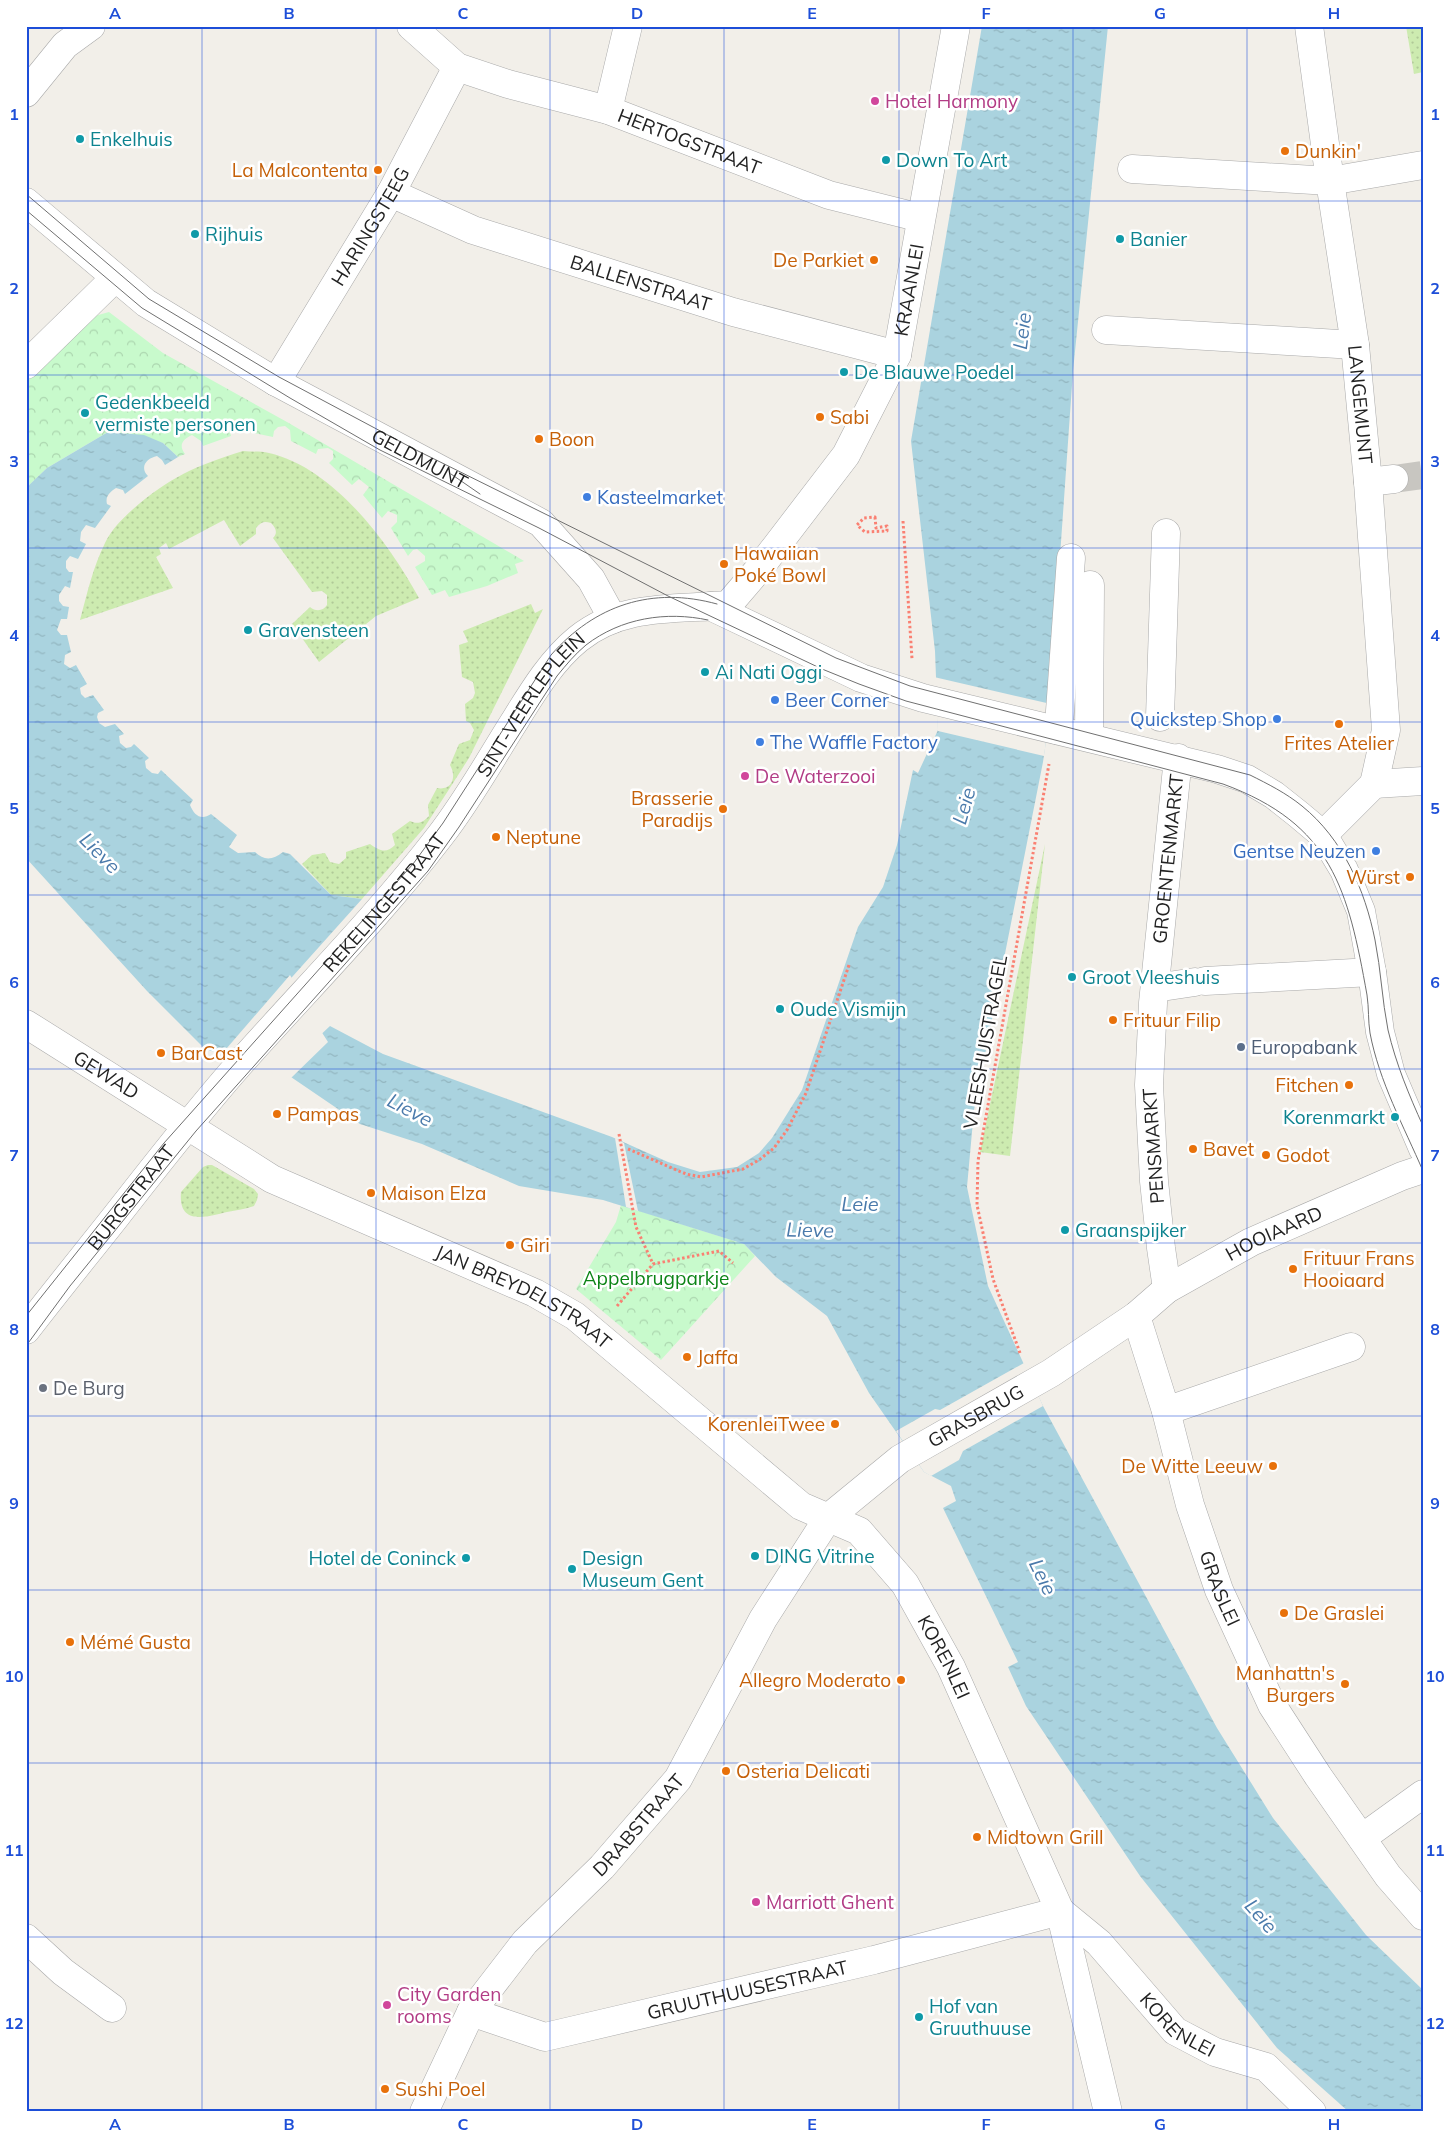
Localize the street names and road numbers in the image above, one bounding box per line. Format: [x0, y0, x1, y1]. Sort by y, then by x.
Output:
street label: HERTOGSTRAAT [614, 103, 765, 180]
street label: HARINGSTEEG [326, 163, 415, 290]
street label: KRAANLEI [889, 242, 929, 338]
street label: BALLENSTRAAT [567, 249, 715, 317]
street label: LANGEMUNT [1343, 344, 1378, 465]
street label: GELDMUNT [368, 423, 473, 494]
street label: SINT-VEERLEPLEIN [471, 627, 590, 781]
street label: GROENTENMARKT [1147, 772, 1188, 945]
street label: REKELINGESTRAAT [317, 827, 450, 977]
street label: VLEESHUISTRAGEL [958, 953, 1012, 1131]
street label: GEWAD [69, 1045, 144, 1104]
street label: PENSMARKT [1137, 1087, 1169, 1205]
street label: BURGSTRAAT [82, 1139, 180, 1255]
street label: HOOIAARD [1221, 1200, 1326, 1266]
street label: JAN BREYDELSTRAAT [432, 1239, 617, 1354]
street label: GRASBRUG [923, 1379, 1028, 1453]
street label: GRASLEI [1194, 1547, 1246, 1630]
street label: KORENLEI [913, 1611, 976, 1703]
street label: DRABSTRAAT [588, 1768, 690, 1881]
street label: GRUUTHUUSESTRAAT [645, 1954, 851, 2025]
street label: KORENLEI [1135, 1987, 1219, 2062]

